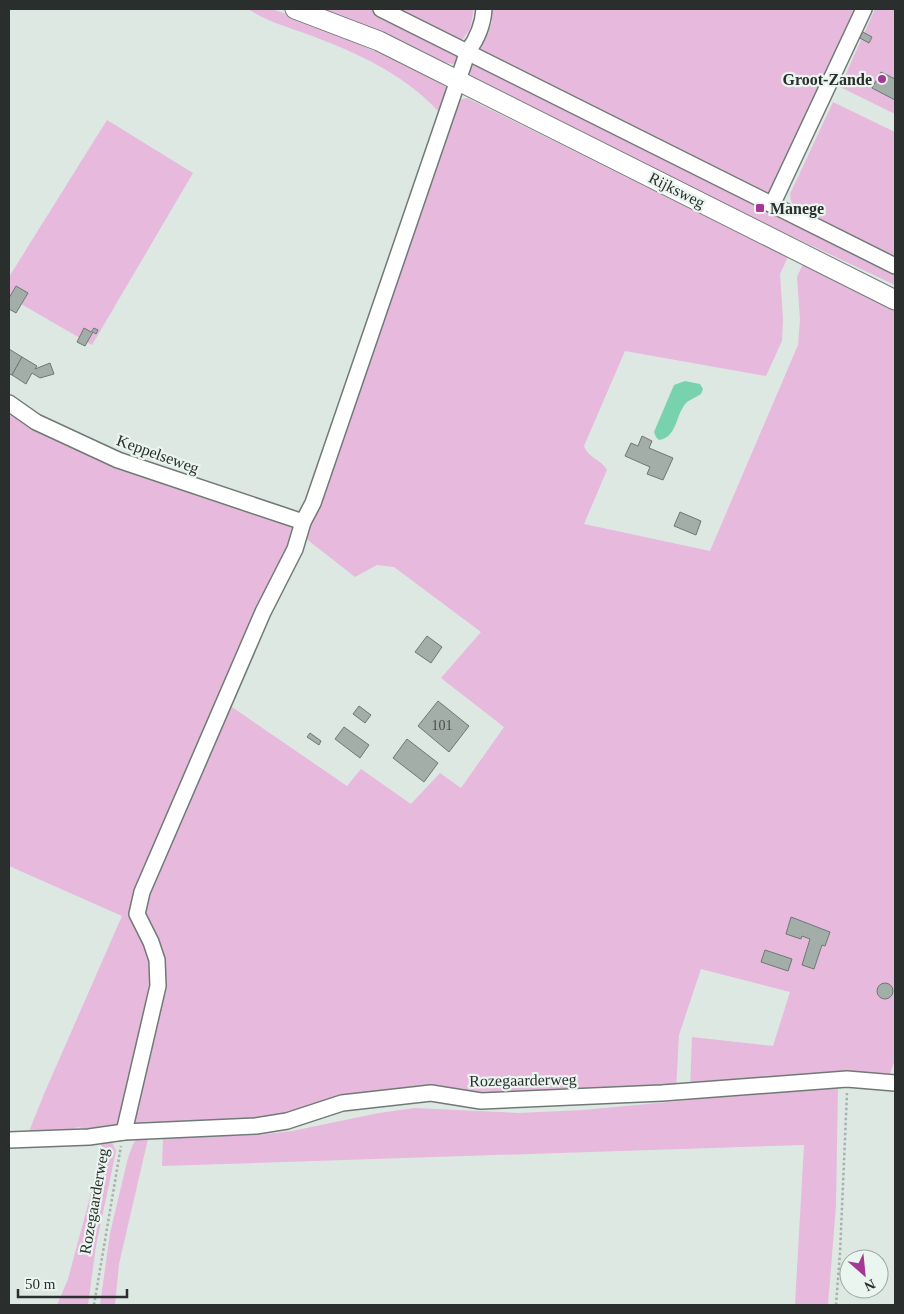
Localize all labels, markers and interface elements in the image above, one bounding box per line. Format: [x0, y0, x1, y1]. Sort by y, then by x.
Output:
place label: Groot-Zande [783, 71, 872, 88]
marker: Groot-Zande [876, 73, 888, 85]
street label: Rijksweg [646, 169, 708, 212]
place label: Manege [770, 200, 824, 218]
marker: Manege [754, 202, 766, 214]
street label: Keppelseweg [114, 431, 201, 478]
house number: 101 [432, 718, 453, 733]
street label: Rozegaarderweg [469, 1071, 577, 1090]
street label: Rozegaarderweg [76, 1147, 113, 1256]
north arrow [839, 1249, 889, 1299]
scale bar [18, 1266, 126, 1298]
text: 50 m [25, 1276, 56, 1292]
text: N [862, 1276, 878, 1294]

